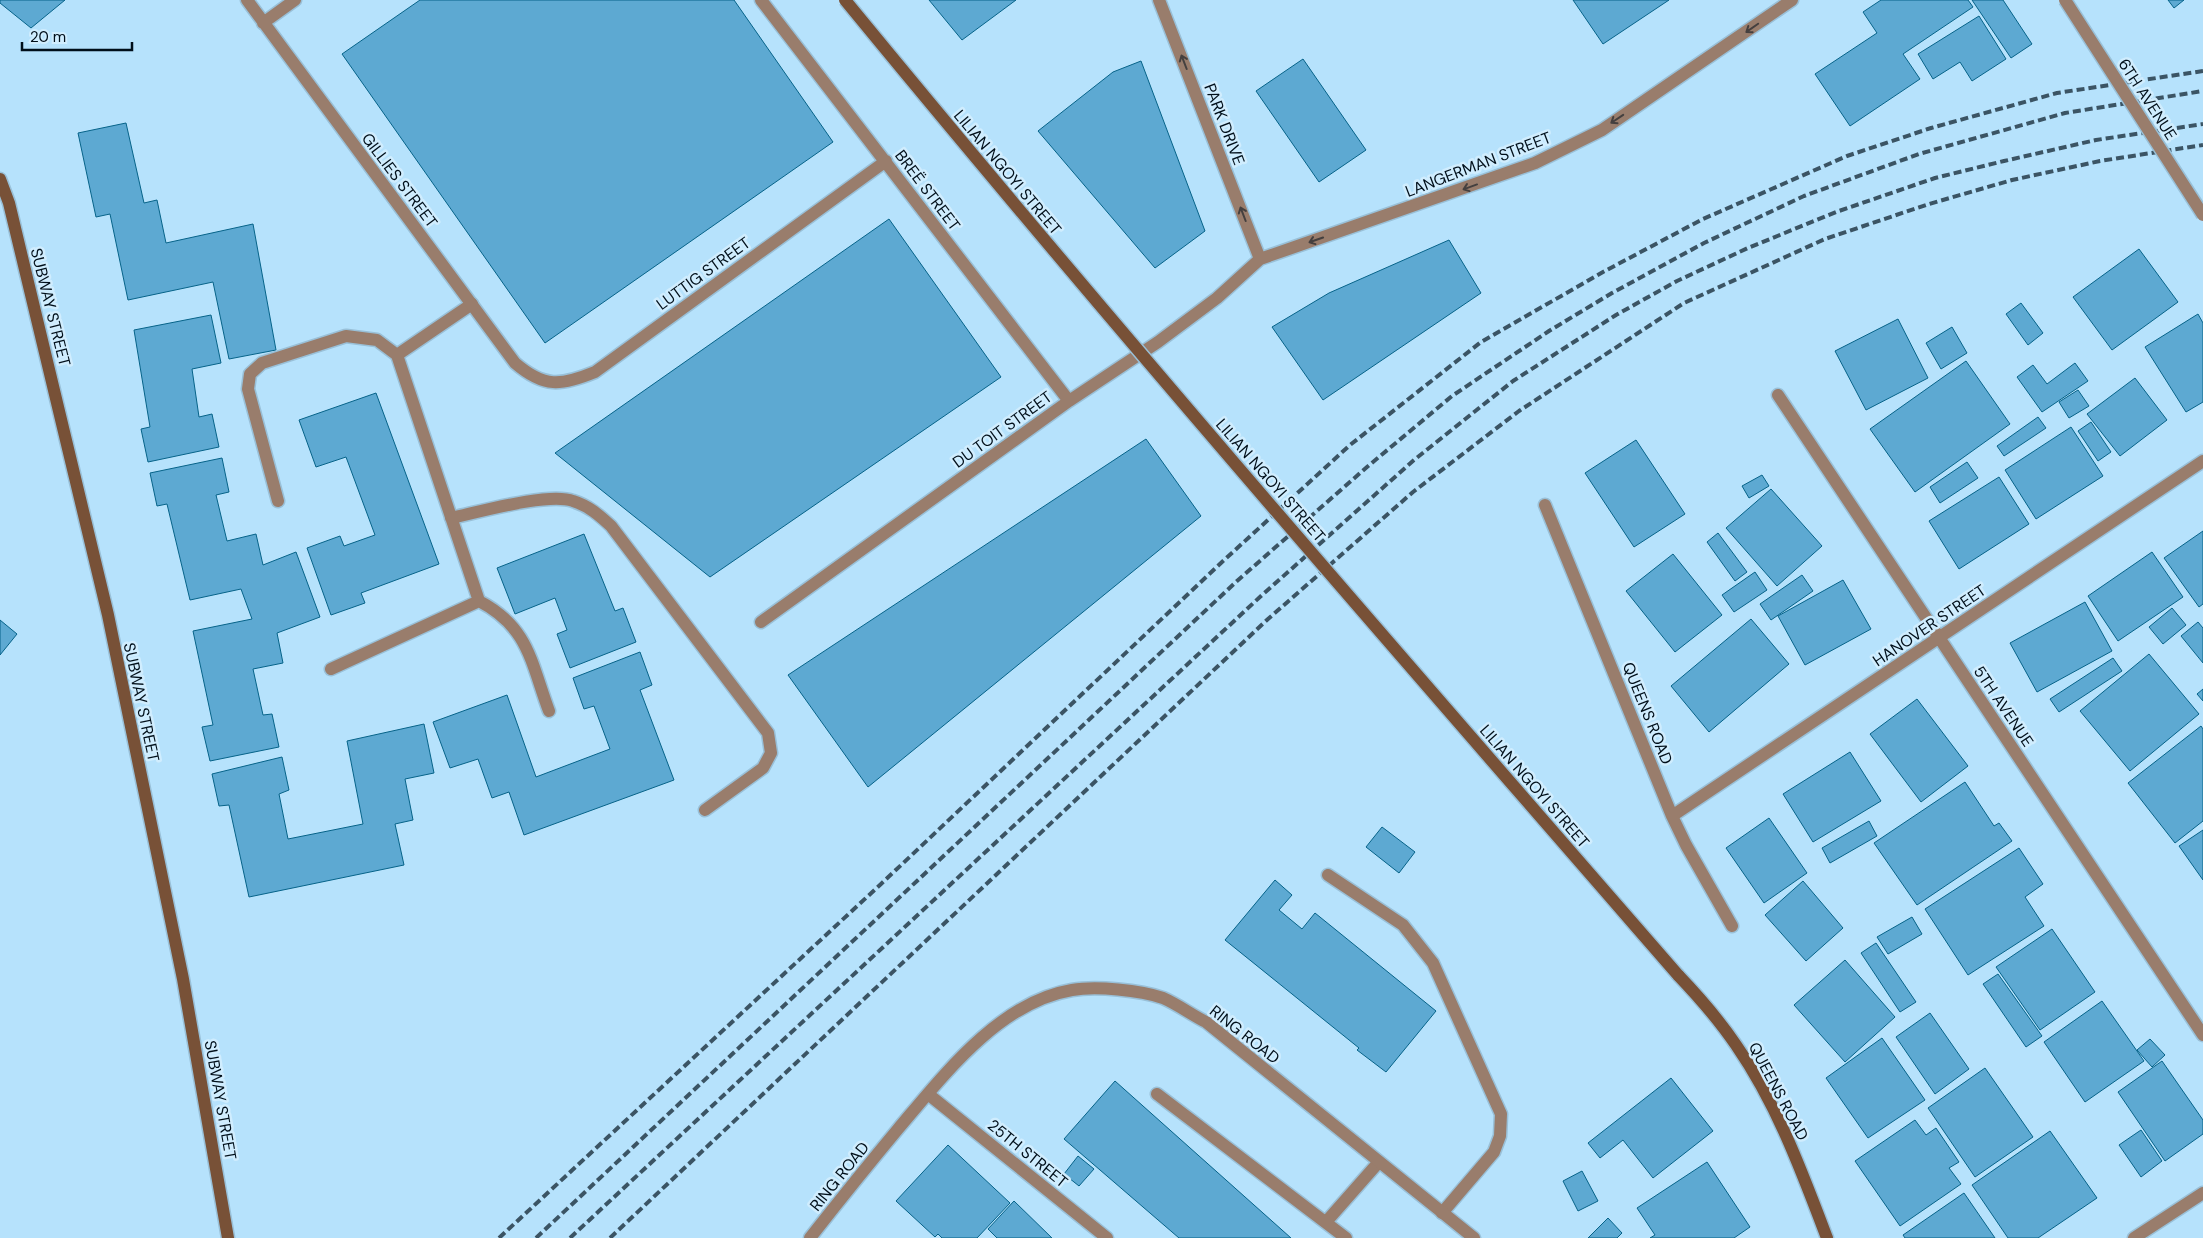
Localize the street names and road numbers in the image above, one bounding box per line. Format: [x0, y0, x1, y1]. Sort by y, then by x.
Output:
street label: 6TH AVENUE [2113, 55, 2182, 144]
street label: PARK DRIVE [1199, 80, 1250, 168]
street label: LILIAN NGOYI STREET [949, 105, 1066, 239]
street label: LANGERMAN STREET [1402, 127, 1554, 202]
street label: GILLIES STREET [357, 129, 442, 232]
street label: BREË STREET [890, 146, 965, 235]
street label: LUTTIG STREET [652, 232, 754, 315]
street label: SUBWAY STREET [26, 246, 75, 368]
street label: DU TOIT STREET [948, 386, 1056, 473]
street label: LILIAN NGOYI STREET [1211, 414, 1330, 546]
street label: HANOVER STREET [1868, 580, 1990, 671]
street label: SUBWAY STREET [119, 641, 164, 763]
street label: QUEENS ROAD [1618, 659, 1678, 767]
street label: 5TH AVENUE [1969, 662, 2038, 751]
street label: LILIAN NGOYI STREET [1475, 720, 1594, 852]
street label: RING ROAD [1205, 1000, 1284, 1068]
street label: SUBWAY STREET [200, 1039, 241, 1162]
street label: QUEENS ROAD [1744, 1039, 1813, 1144]
street label: 25TH STREET [983, 1115, 1072, 1192]
street label: RING ROAD [805, 1137, 874, 1215]

